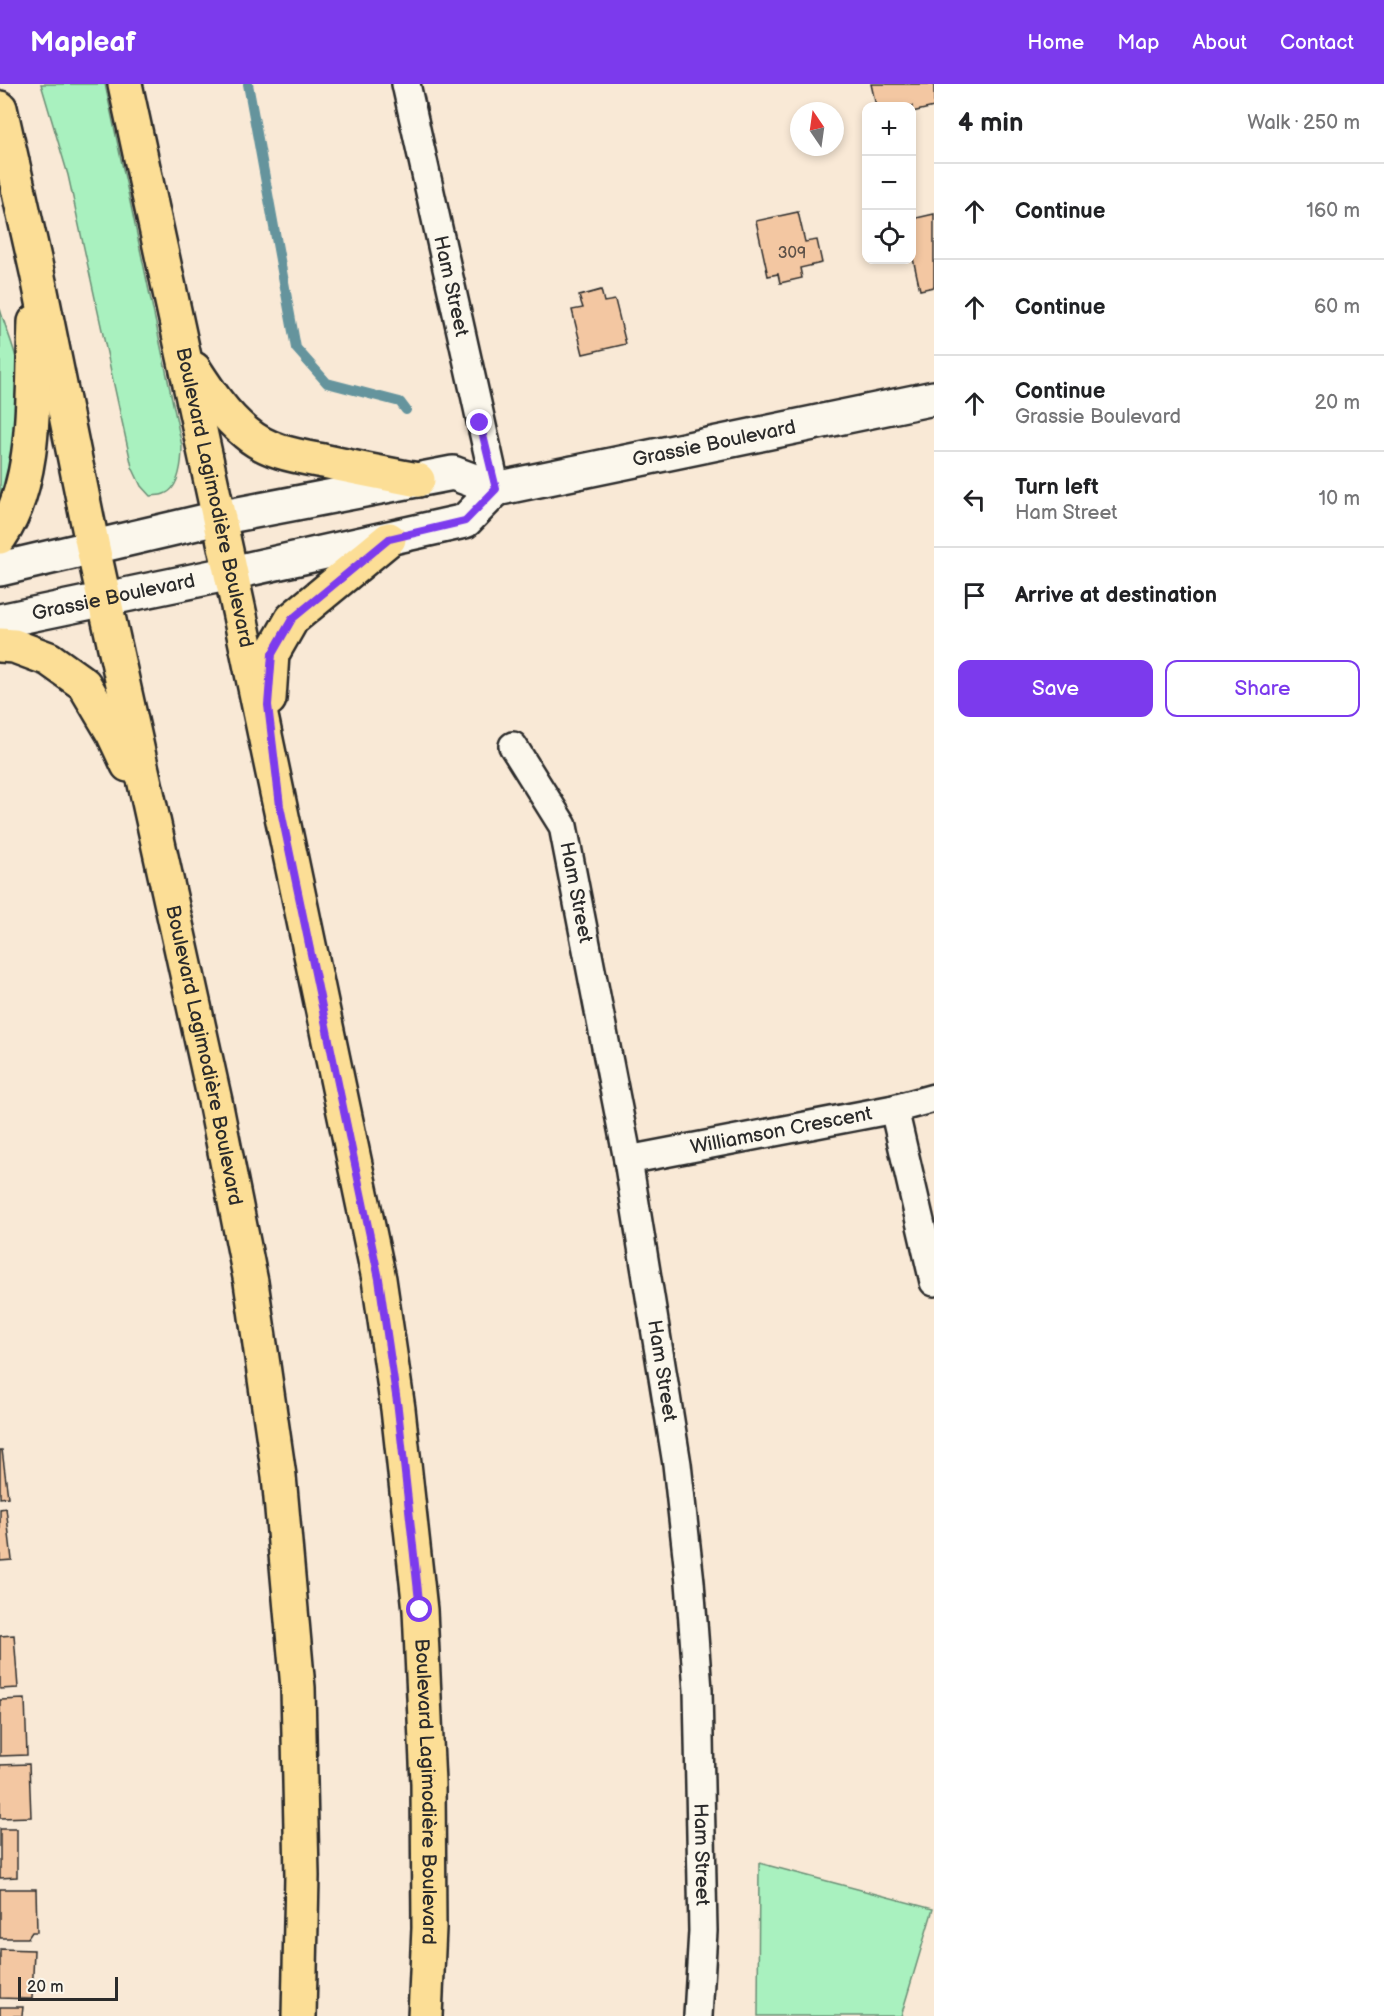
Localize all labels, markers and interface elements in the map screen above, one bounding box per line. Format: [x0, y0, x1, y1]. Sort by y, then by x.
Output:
text: Mapleaf [30, 26, 136, 59]
text: Home [1027, 30, 1084, 55]
text: Map [1117, 30, 1159, 55]
text: About [1192, 30, 1247, 55]
text: Contact [1280, 30, 1354, 55]
north arrow [790, 102, 844, 156]
map controls [862, 102, 916, 264]
button: + [862, 102, 916, 156]
text: 4 min [958, 108, 1023, 139]
text: Walk · 250 m [1247, 111, 1360, 135]
button: − [862, 156, 916, 210]
icon: ahead [958, 195, 991, 228]
text: Continue [1015, 198, 1105, 225]
text: 160 m [1306, 199, 1360, 223]
button: locate [862, 210, 916, 264]
street label: Ham Street [428, 233, 474, 339]
house number: 309 [778, 244, 806, 263]
icon: ahead [958, 291, 991, 324]
text: Continue [1015, 294, 1105, 321]
text: 60 m [1314, 295, 1360, 319]
street label: Boulevard Lagimodière Boulevard [170, 345, 258, 650]
text: Continue [1015, 378, 1105, 405]
icon: ahead [958, 387, 991, 420]
text: 20 m [1315, 391, 1360, 415]
text: Grassie Boulevard [1015, 405, 1181, 429]
route end [466, 409, 492, 435]
street label: Grassie Boulevard [630, 415, 798, 472]
text: Turn left [1015, 474, 1099, 501]
icon: left [958, 483, 991, 516]
text: 10 m [1319, 487, 1360, 511]
text: Ham Street [1015, 501, 1117, 525]
street label: Grassie Boulevard [30, 569, 197, 626]
icon: arrive [958, 579, 991, 612]
text: Arrive at destination [1015, 582, 1217, 609]
button: Save [958, 660, 1153, 717]
button: Share [1165, 660, 1360, 717]
street label: Ham Street [554, 840, 597, 945]
street label: Boulevard Lagimodière Boulevard [160, 903, 247, 1207]
street label: Williamson Crescent [688, 1101, 874, 1160]
street label: Ham Street [642, 1318, 682, 1423]
route start [406, 1596, 432, 1622]
street label: Boulevard Lagimodière Boulevard [409, 1638, 441, 1945]
street label: Ham Street [688, 1803, 714, 1906]
scale bar [18, 1974, 118, 2002]
text: 20 m [27, 1978, 63, 1997]

